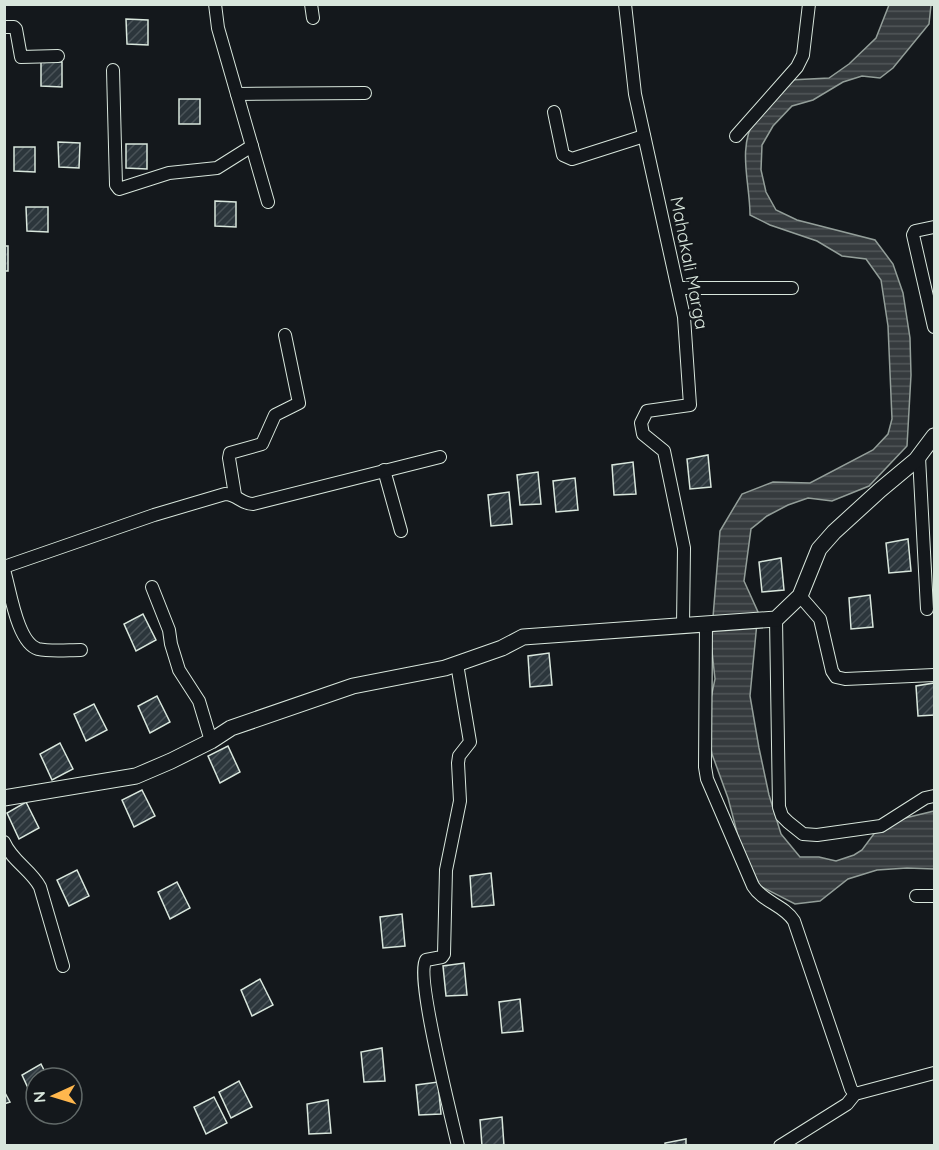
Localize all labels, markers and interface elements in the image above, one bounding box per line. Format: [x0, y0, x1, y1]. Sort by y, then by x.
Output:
street label: Mahakali Marga [665, 195, 714, 331]
north arrow [24, 1066, 84, 1126]
text: N [29, 1090, 49, 1104]

